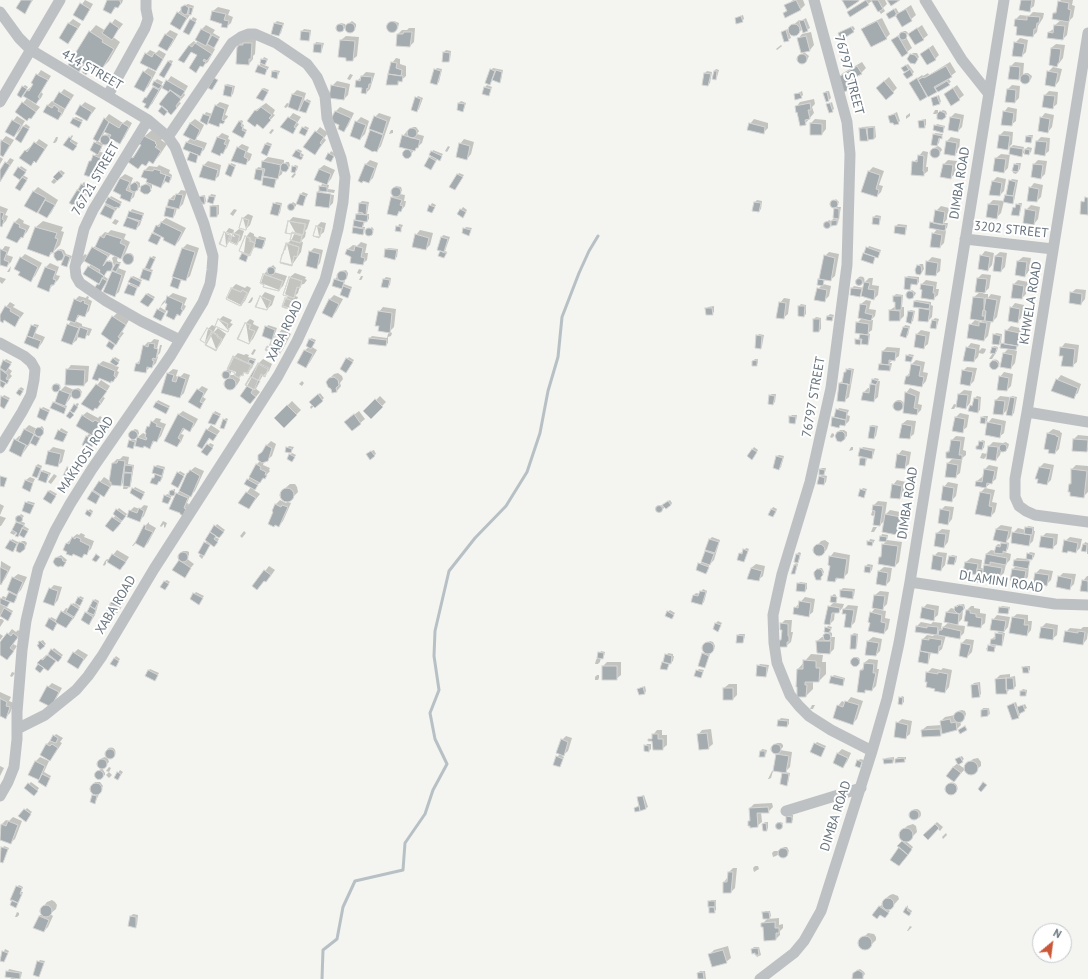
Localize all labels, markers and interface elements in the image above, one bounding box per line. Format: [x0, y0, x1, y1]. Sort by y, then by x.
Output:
street label: 76797 STREET [831, 33, 867, 117]
street label: 414 STREET [59, 46, 125, 94]
street label: 76721 STREET [69, 140, 123, 218]
street label: DIMBA ROAD [947, 146, 973, 220]
street label: 3202 STREET [973, 218, 1049, 242]
street label: KHWELA ROAD [1017, 260, 1045, 346]
street label: XABA ROAD [264, 298, 306, 364]
street label: 76797 STREET [799, 355, 829, 439]
street label: MAKHOSI ROAD [55, 414, 117, 496]
street label: DIMBA ROAD [895, 466, 921, 540]
street label: DLAMINI ROAD [958, 568, 1044, 596]
street label: XABA ROAD [92, 573, 140, 637]
street label: DIMBA ROAD [817, 779, 855, 853]
north arrow [1032, 923, 1072, 963]
text: N [1051, 925, 1064, 941]

